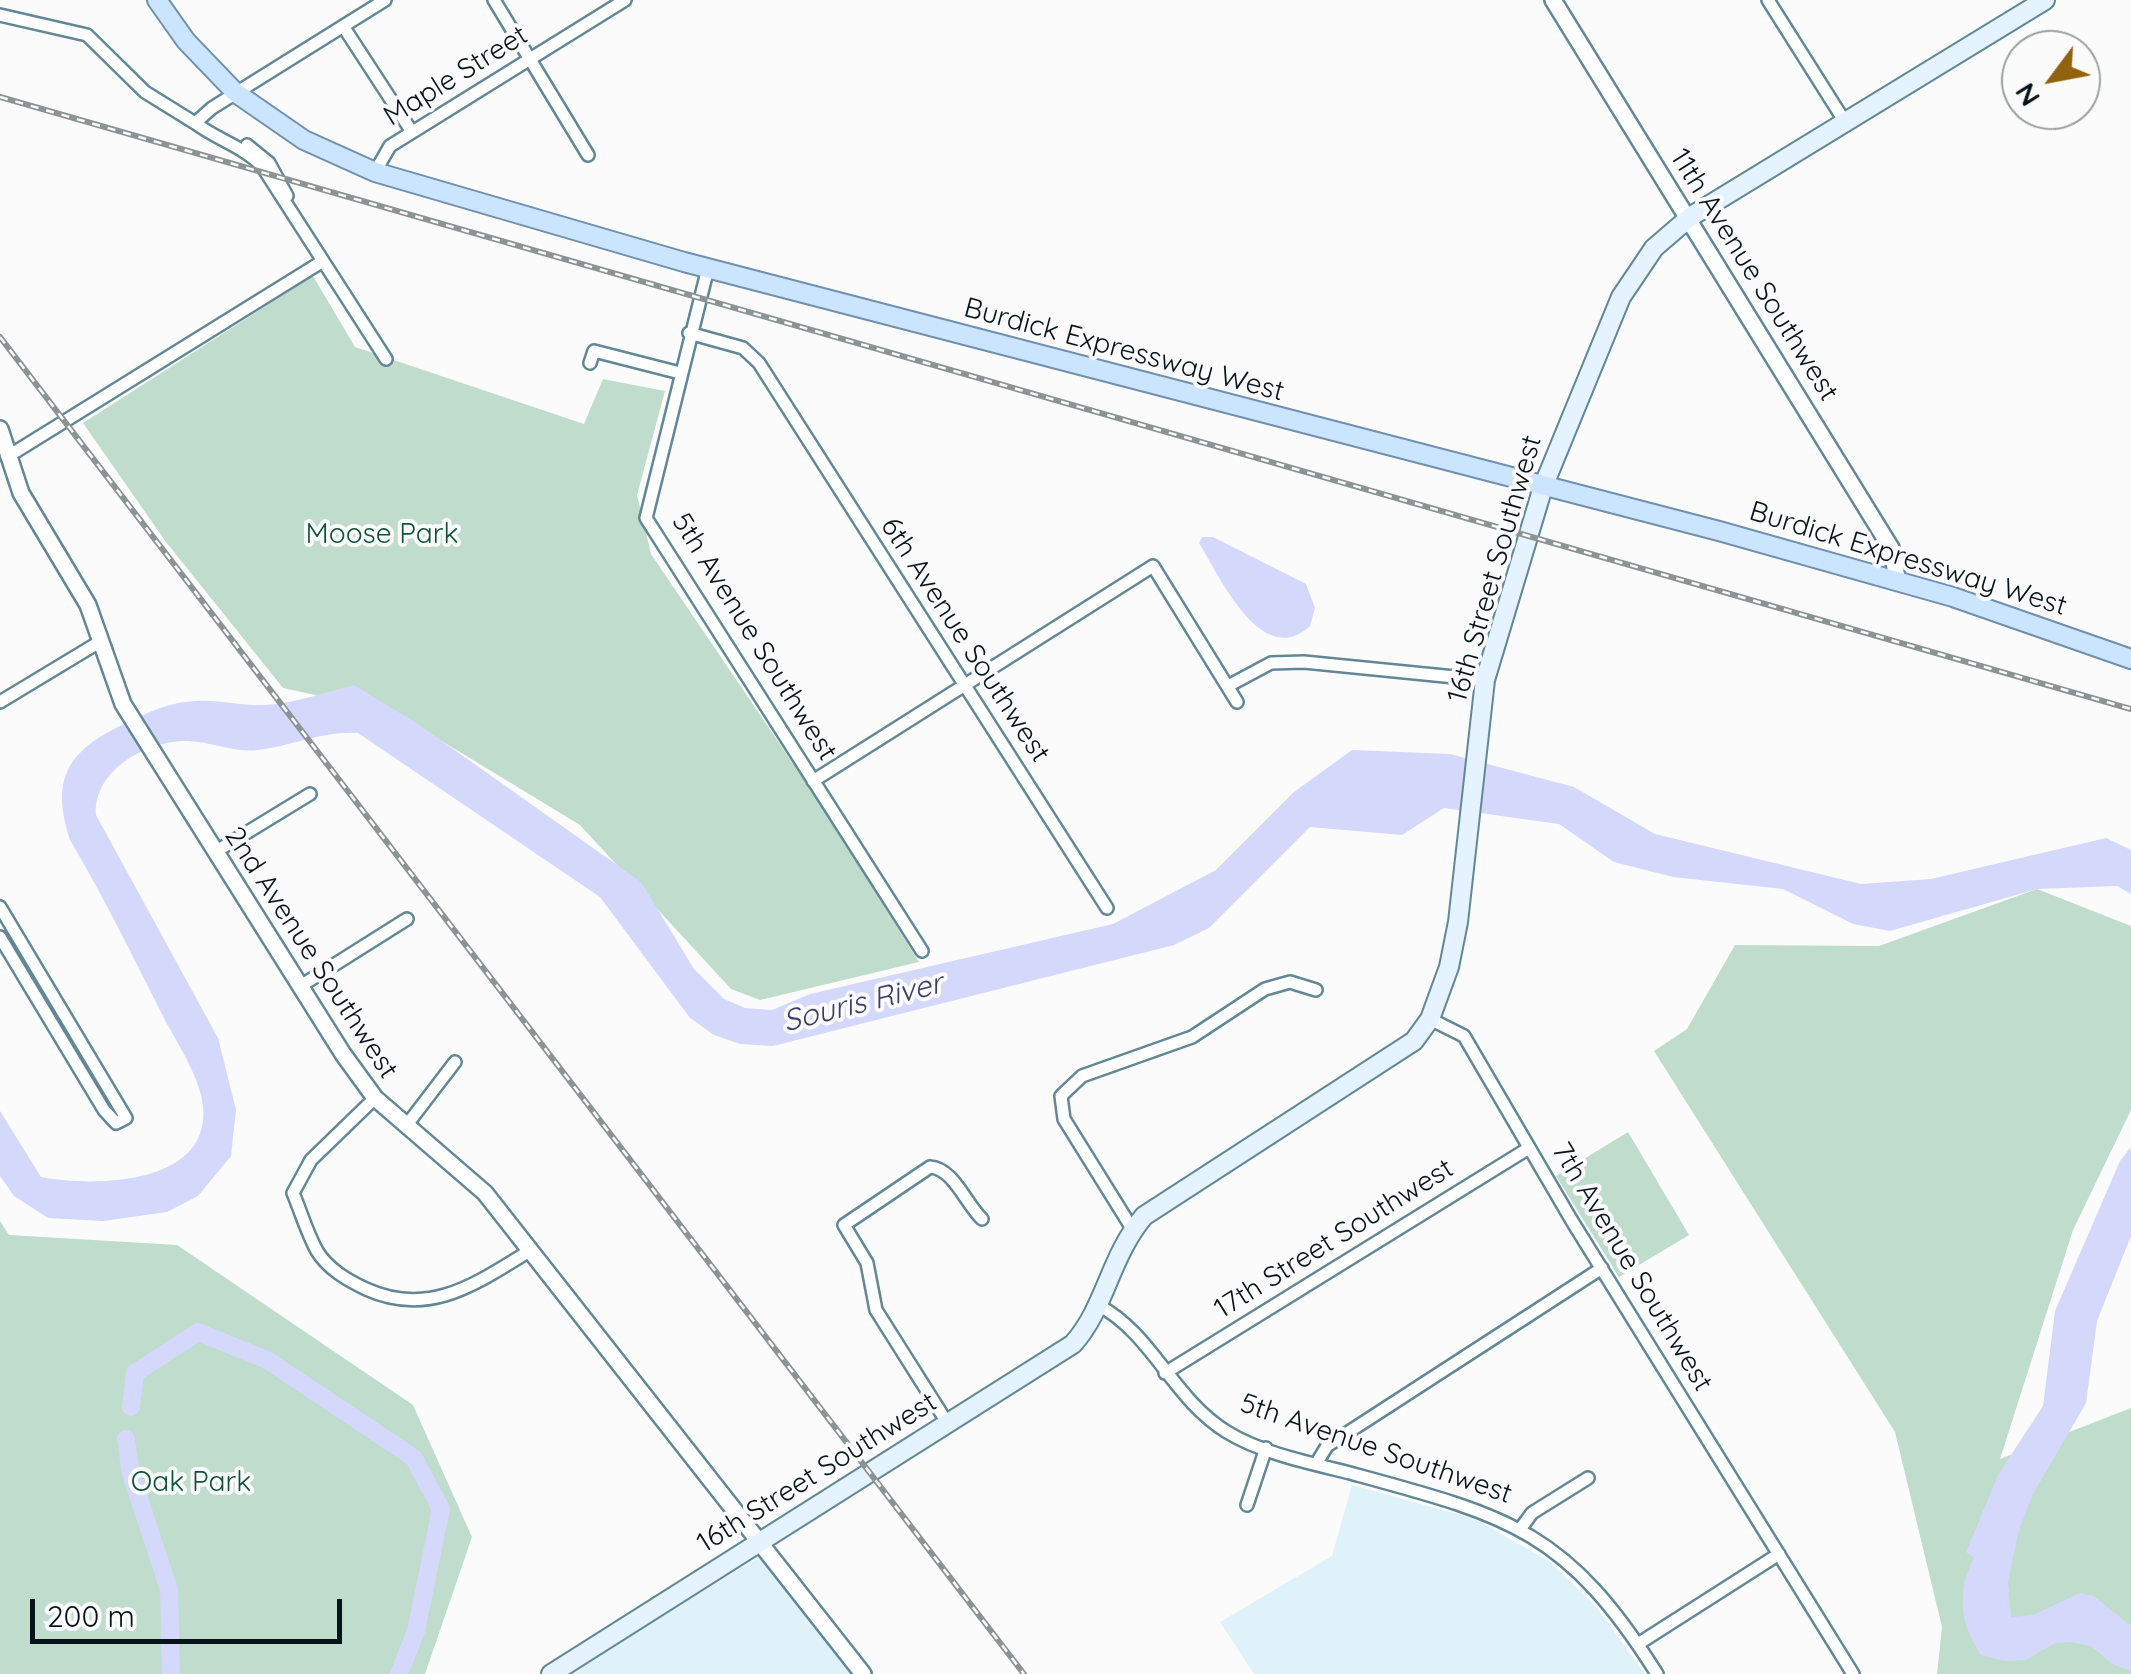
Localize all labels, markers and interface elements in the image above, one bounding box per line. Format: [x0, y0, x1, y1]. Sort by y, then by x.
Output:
street label: Maple Street [378, 19, 534, 133]
north arrow [2001, 30, 2101, 130]
text: N [2007, 77, 2047, 113]
street label: 11th Avenue Southwest [1663, 143, 1845, 407]
street label: Burdick Expressway West [960, 291, 1288, 409]
street label: 16th Street Southwest [1441, 432, 1549, 706]
street label: Burdick Expressway West [1745, 495, 2071, 623]
street label: 5th Avenue Southwest [664, 507, 844, 767]
street label: 6th Avenue Southwest [873, 511, 1057, 769]
park label: Moose Park [306, 518, 458, 552]
street label: 2nd Avenue Southwest [217, 821, 405, 1085]
water label: Souris River [780, 966, 946, 1040]
street label: 7th Avenue Southwest [1544, 1137, 1720, 1397]
street label: 17th Street Southwest [1208, 1152, 1460, 1326]
street label: 16th Street Southwest [691, 1386, 943, 1560]
street label: 5th Avenue Southwest [1236, 1387, 1516, 1511]
park label: Oak Park [131, 1466, 251, 1500]
scale bar [35, 1579, 348, 1641]
text: 200 m [47, 1597, 135, 1635]

